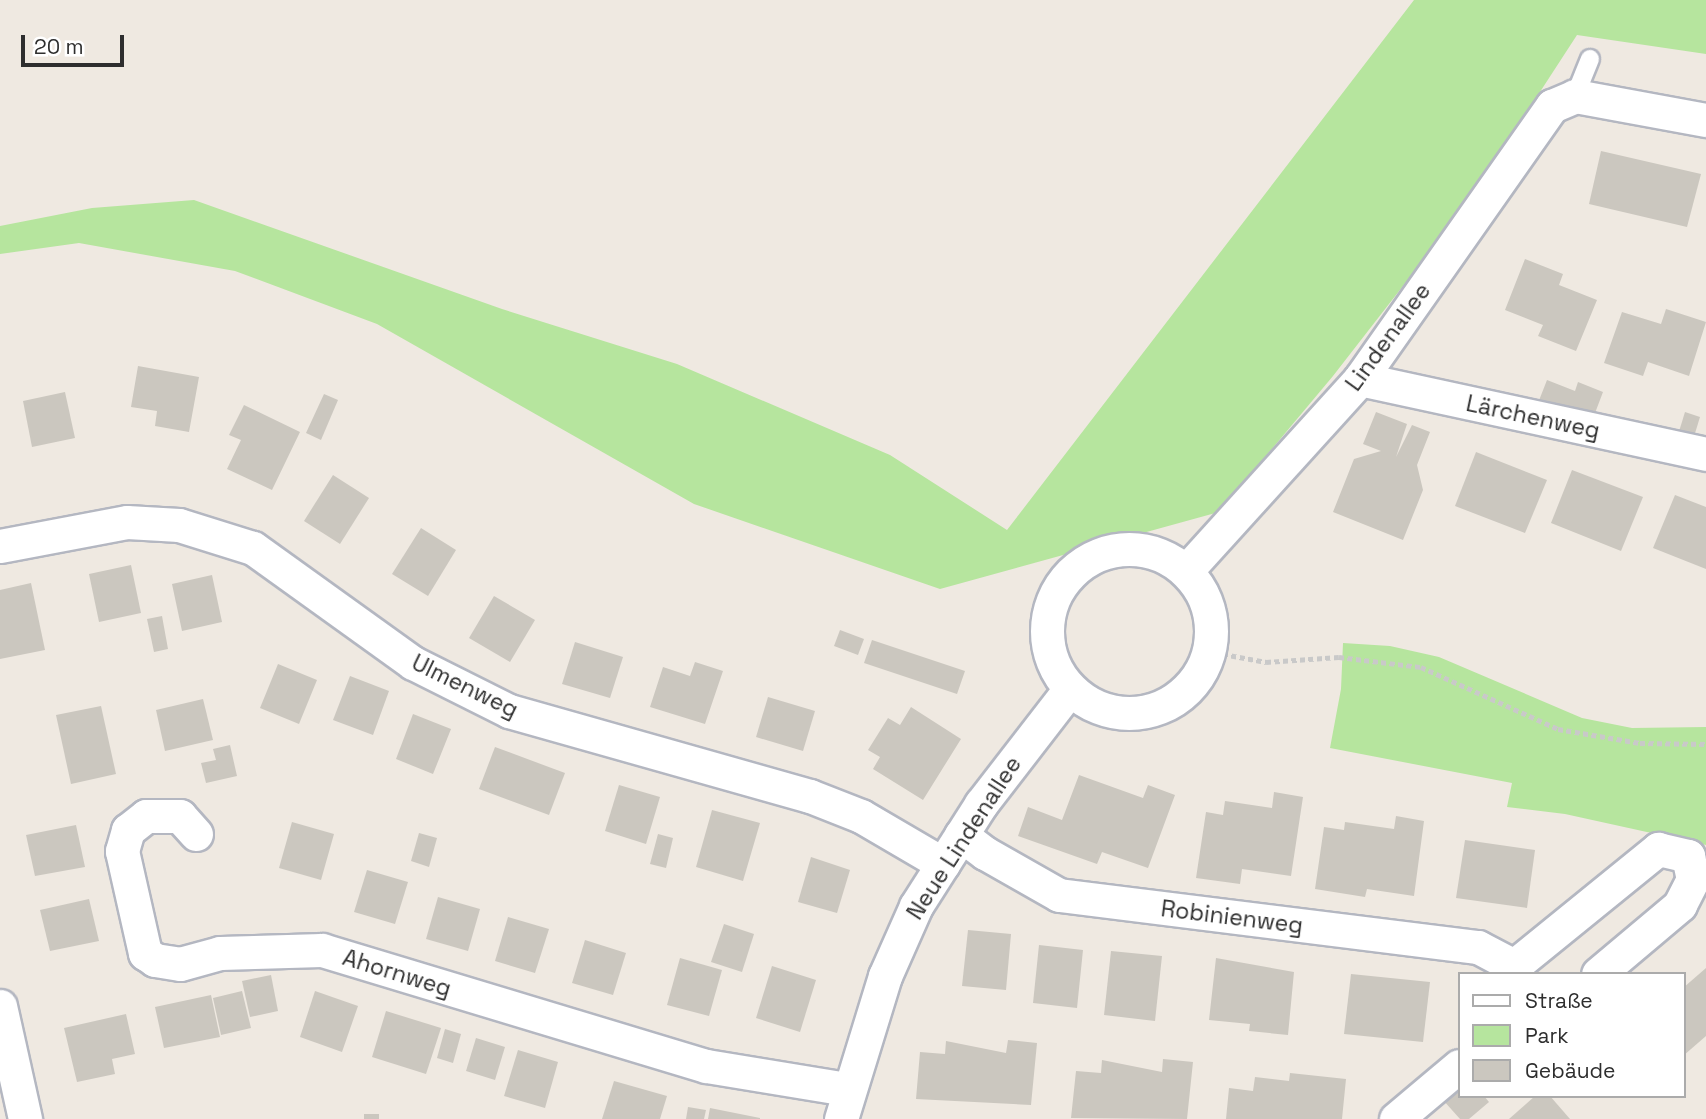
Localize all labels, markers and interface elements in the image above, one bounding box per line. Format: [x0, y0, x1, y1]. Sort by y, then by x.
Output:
scale bar [24, 21, 128, 65]
text: 20 m [34, 33, 84, 60]
street label: Lindenallee [1340, 278, 1436, 396]
street label: Lärchenweg [1464, 389, 1602, 445]
street label: Ulmenweg [407, 648, 523, 724]
street label: Neue Lindenallee [901, 751, 1027, 925]
street label: Robinienweg [1159, 895, 1305, 939]
street label: Ahornweg [339, 943, 455, 1003]
legend [1458, 972, 1685, 1098]
text: Straße [1525, 987, 1593, 1014]
text: Park [1525, 1022, 1569, 1049]
text: Gebäude [1525, 1057, 1615, 1084]

